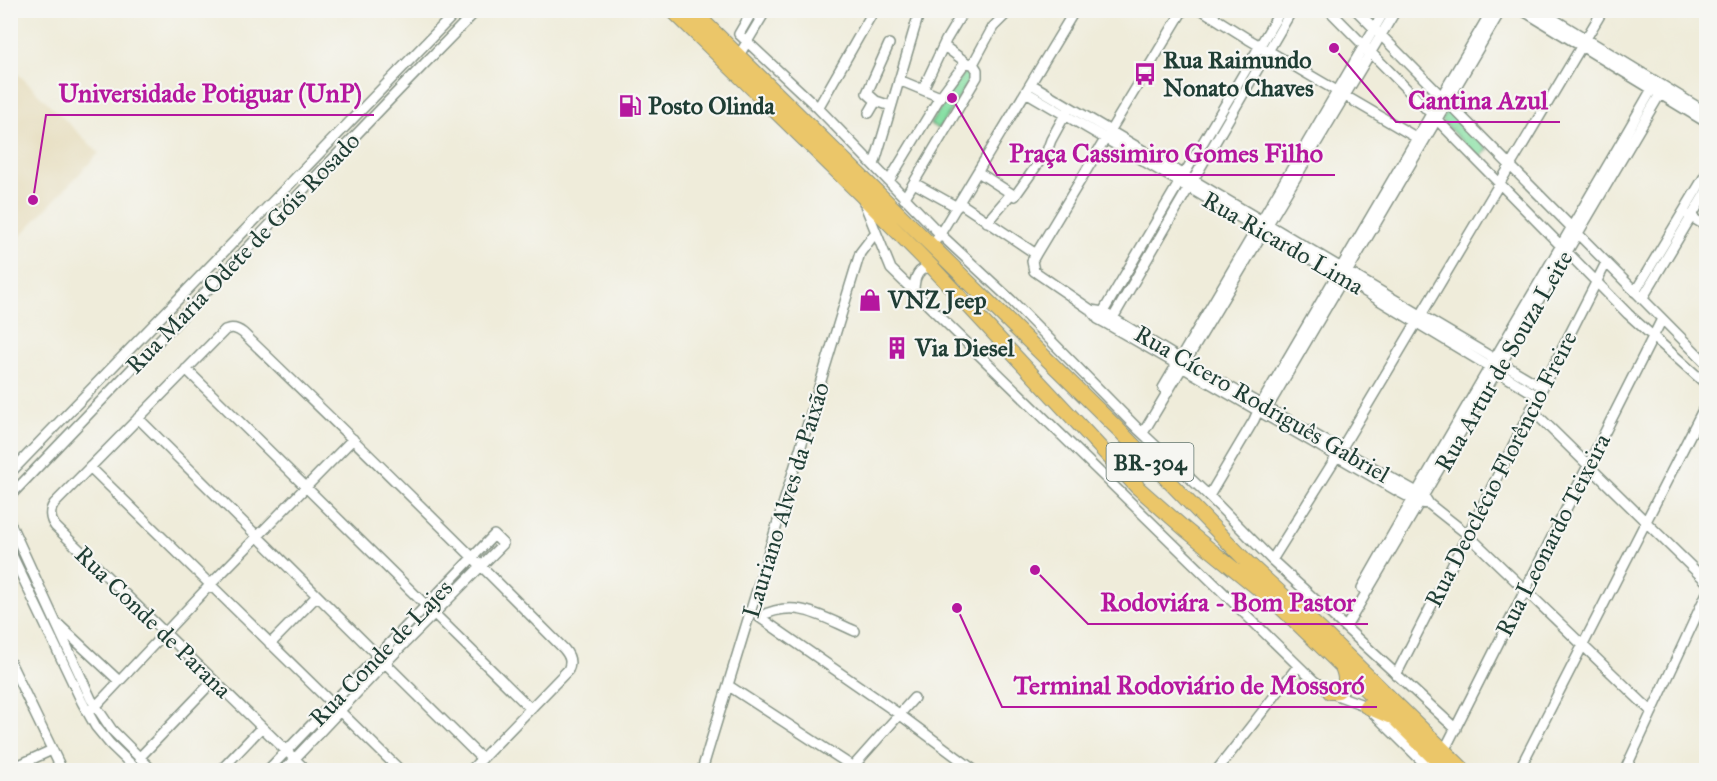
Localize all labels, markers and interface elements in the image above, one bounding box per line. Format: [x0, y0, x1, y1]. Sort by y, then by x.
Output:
place label: Rua Raimundo Nonato Chaves [1163, 45, 1314, 103]
bus stop icon: Rua Raimundo Nonato Chaves [1132, 61, 1158, 87]
callout: Universidade Potiguar (UnP) [46, 71, 374, 115]
text: Universidade Potiguar (UnP) [58, 77, 362, 110]
callout: Cantina Azul [1396, 78, 1560, 122]
text: Cantina Azul [1408, 84, 1549, 116]
place label: Posto Olinda [648, 91, 776, 121]
fuel station icon: Posto Olinda [617, 93, 643, 119]
street label: Rua Maria Odete de Góis Rosado [120, 126, 366, 380]
callout: Praça Cassimiro Gomes Filho [997, 131, 1335, 175]
text: Praça Cassimiro Gomes Filho [1009, 137, 1323, 169]
street label: Rua Ricardo Lima [1197, 185, 1370, 302]
street label: Rua Artur de Souza Leite [1428, 245, 1580, 477]
place label: VNZ Jeep [887, 285, 986, 315]
shop icon: VNZ Jeep [857, 287, 883, 313]
street label: Rua Cícero Rodriguês Gabriel [1129, 318, 1396, 490]
street label: Rua Deoclécio Florêncio Freire [1418, 326, 1584, 612]
place label: Via Diesel [914, 333, 1015, 363]
building icon: Via Diesel [884, 335, 910, 361]
street label: Lauriano Alves da Paixão [736, 379, 836, 621]
street label: Rua Leonardo Teixeira [1489, 428, 1617, 641]
road number: BR-304 [1106, 443, 1194, 481]
street label: Rua Conde de Parana [68, 539, 238, 705]
street label: Rua Conde de Lajes [303, 573, 459, 733]
callout: Rodoviára - Bom Pastor [1088, 580, 1368, 624]
text: Rodoviára - Bom Pastor [1100, 586, 1357, 618]
callout: Terminal Rodoviário de Mossoró [1002, 663, 1377, 707]
text: Terminal Rodoviário de Mossoró [1012, 669, 1365, 701]

